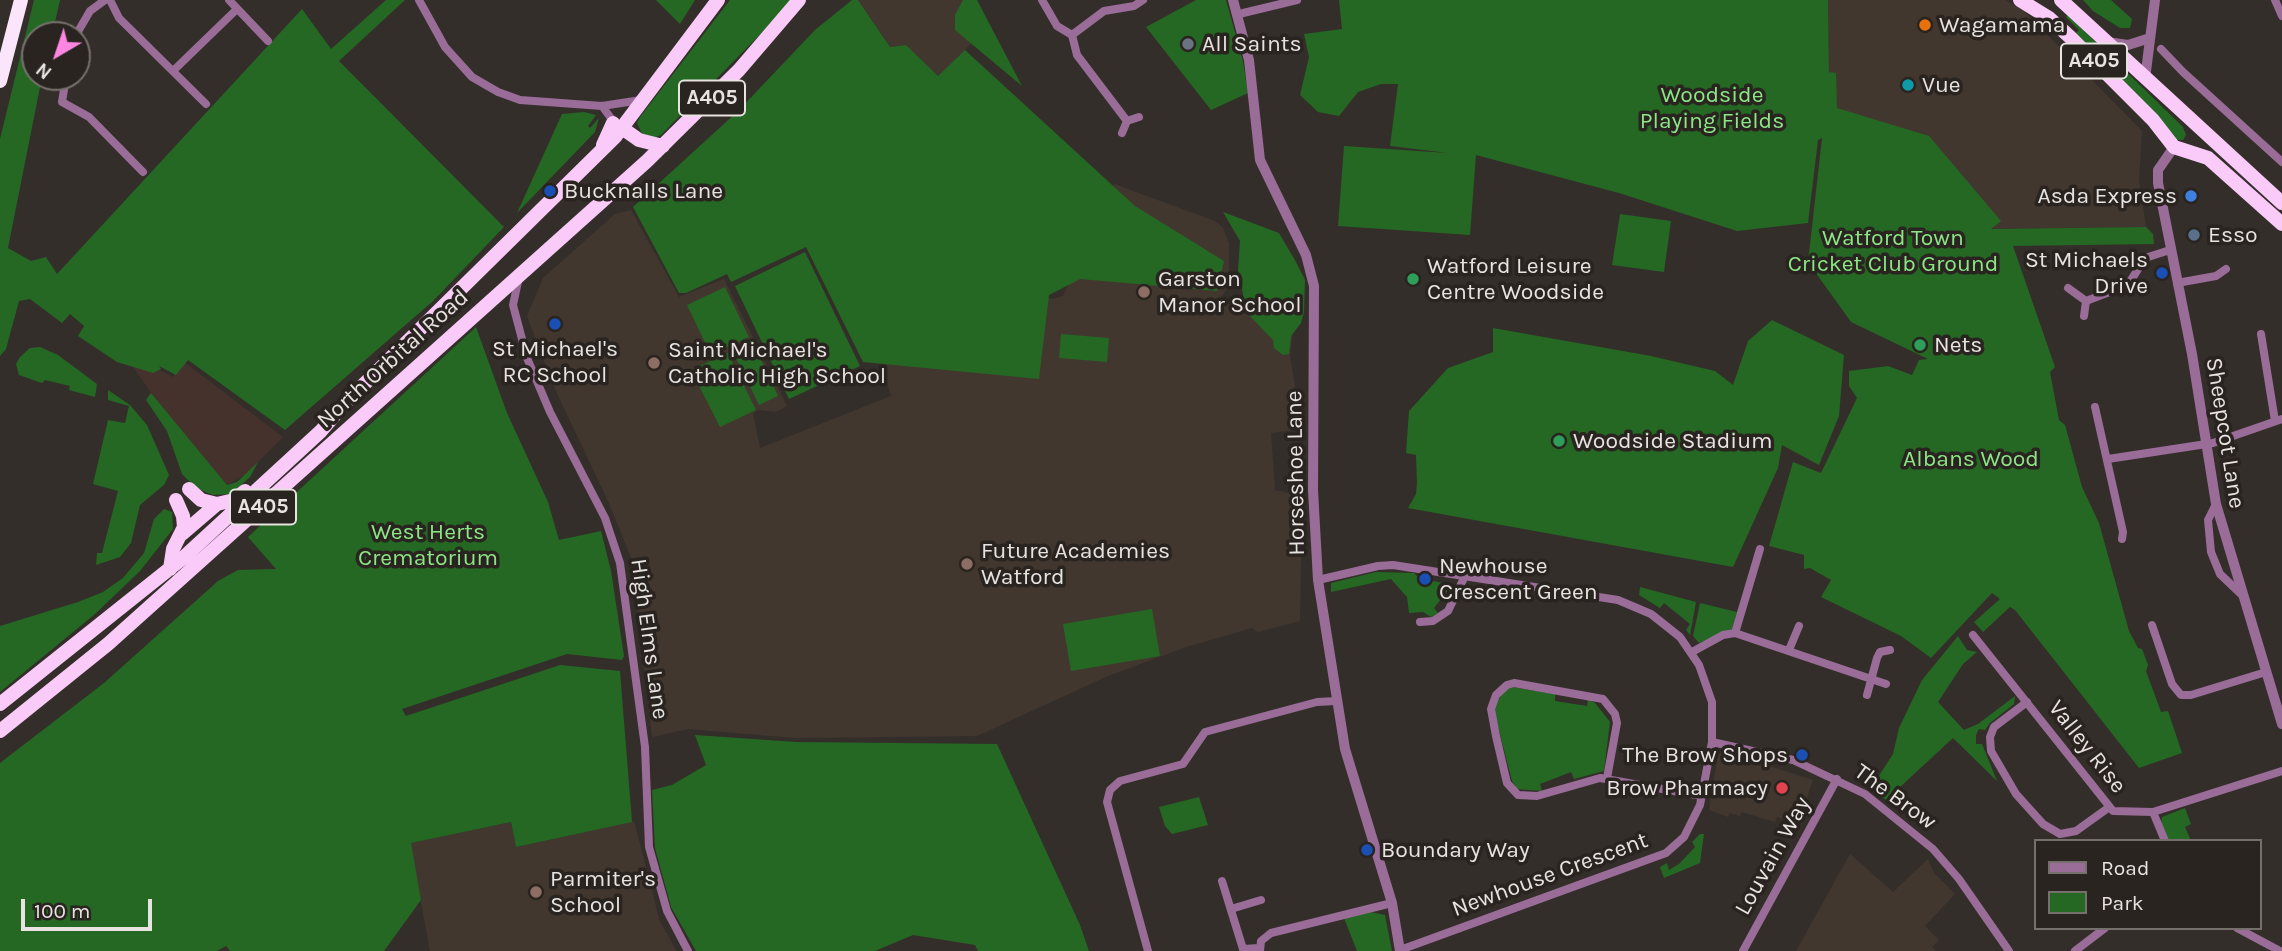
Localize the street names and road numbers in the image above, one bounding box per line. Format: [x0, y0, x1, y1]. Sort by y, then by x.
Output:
road number: A405 [2061, 43, 2127, 78]
road number: A405 [679, 80, 745, 116]
street label: North Orbital Road [312, 284, 474, 434]
street label: Sheepcot Lane [2199, 356, 2251, 510]
street label: Horseshoe Lane [1281, 390, 1311, 556]
road number: A405 [230, 490, 296, 524]
street label: High Elms Lane [624, 557, 674, 721]
street label: Valley Rise [2042, 695, 2132, 799]
street label: The Brow [1849, 758, 1941, 836]
street label: Louvain Way [1729, 792, 1817, 920]
street label: Newhouse Crescent [1448, 827, 1652, 923]

